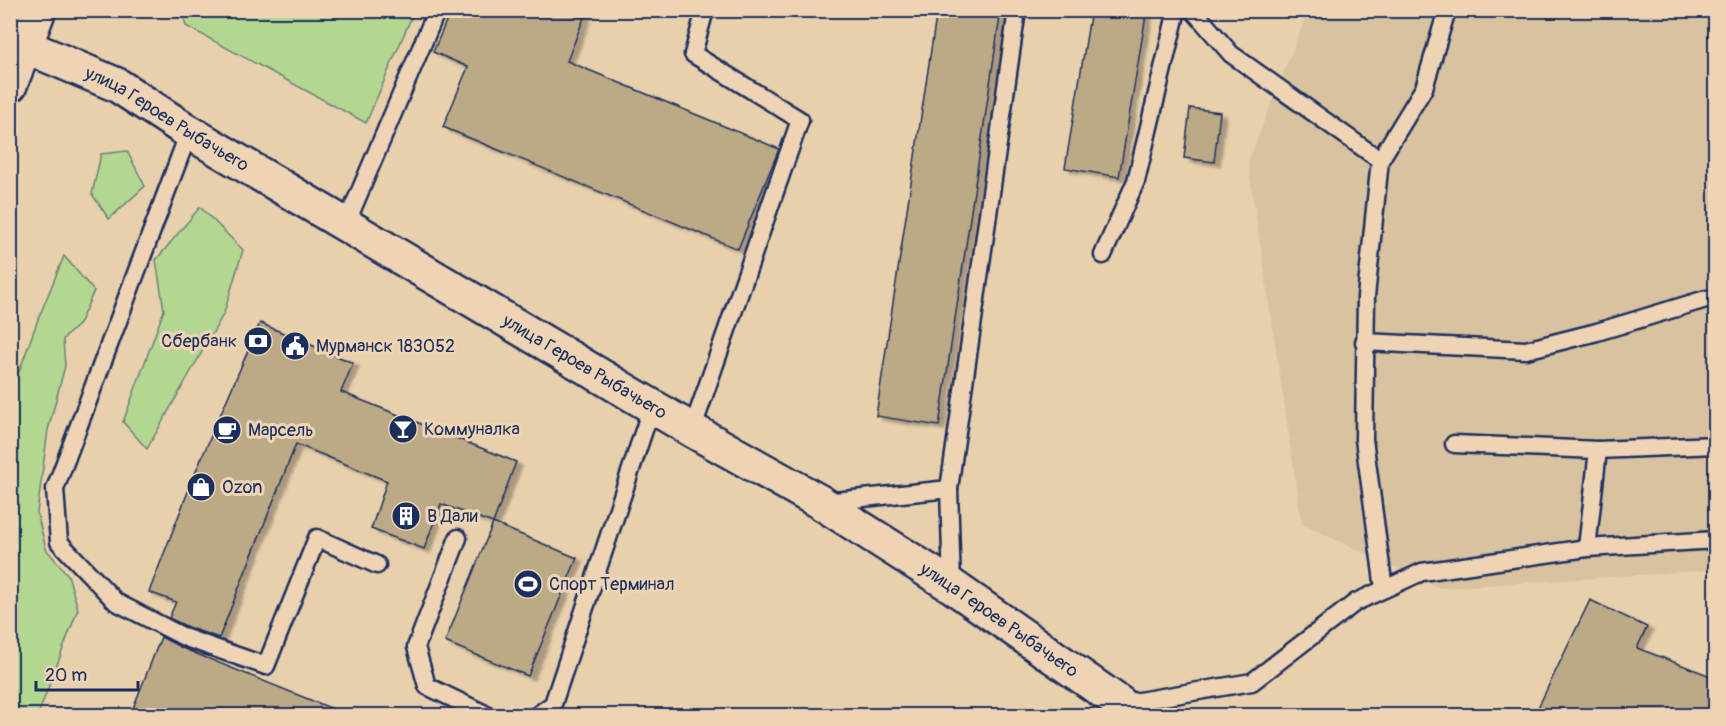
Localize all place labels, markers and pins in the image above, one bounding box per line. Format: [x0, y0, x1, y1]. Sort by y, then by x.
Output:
bank icon: Сбербанк [242, 325, 274, 357]
place label: Сбербанк [161, 330, 237, 353]
public building icon: Мурманск 183052 [279, 330, 311, 362]
place label: Мурманск 183052 [316, 335, 455, 358]
bar icon: Коммуналка [387, 413, 419, 445]
cafe icon: Марсель [211, 414, 243, 446]
place label: Коммуналка [424, 418, 520, 441]
place label: Марсель [248, 419, 314, 442]
shop icon: Ozon [185, 471, 217, 503]
place label: Ozon [222, 476, 262, 499]
building icon: В Дали [390, 500, 422, 532]
place label: В Дали [427, 505, 478, 528]
sports icon: Спорт Терминал [512, 568, 544, 600]
place label: Спорт Терминал [549, 573, 674, 596]

